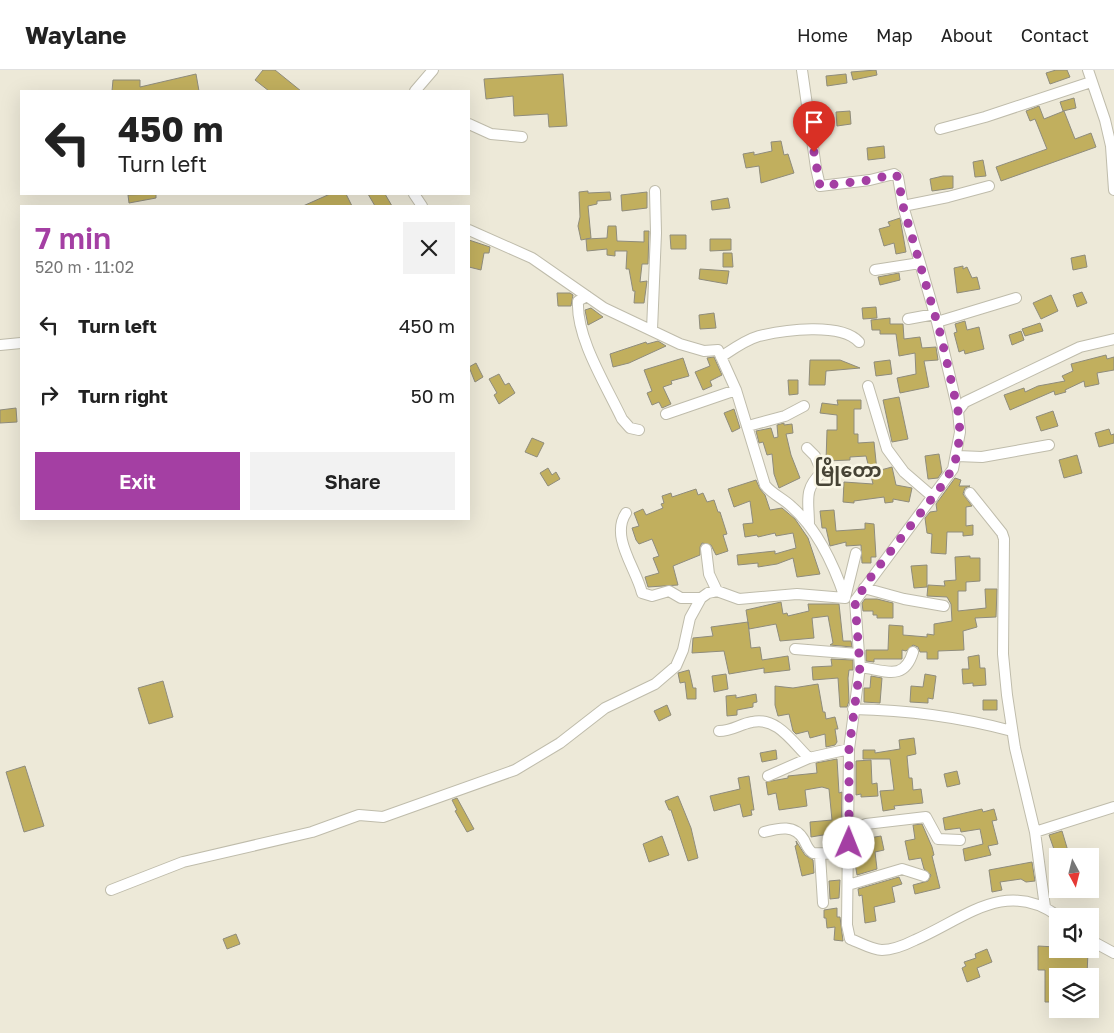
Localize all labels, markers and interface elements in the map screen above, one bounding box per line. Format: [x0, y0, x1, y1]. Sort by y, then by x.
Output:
text: Waylane [25, 20, 126, 49]
text: Home [797, 24, 848, 46]
text: Map [876, 24, 913, 46]
text: About [941, 24, 993, 46]
text: Contact [1021, 24, 1089, 46]
pin [793, 101, 835, 152]
text: 450 m [118, 108, 223, 150]
icon: arrive [800, 108, 828, 136]
icon: left [35, 110, 100, 175]
text: Turn left [118, 150, 207, 177]
text: 7 min [35, 220, 111, 256]
button: close [403, 222, 455, 274]
text: 520 m · 11:02 [35, 257, 134, 277]
icon: left [35, 311, 63, 339]
text: Turn left [78, 314, 157, 337]
text: 450 m [399, 314, 455, 337]
icon: right [35, 381, 63, 409]
text: Turn right [78, 384, 168, 407]
text: 50 m [411, 384, 455, 407]
button: Exit [35, 452, 240, 510]
button: Share [250, 452, 455, 510]
district label: မြိုတော [815, 457, 881, 486]
position arrow [822, 816, 874, 868]
north arrow [1049, 848, 1099, 898]
map controls [1049, 848, 1099, 1018]
button: sound [1049, 908, 1099, 958]
button: layers [1049, 968, 1099, 1018]

